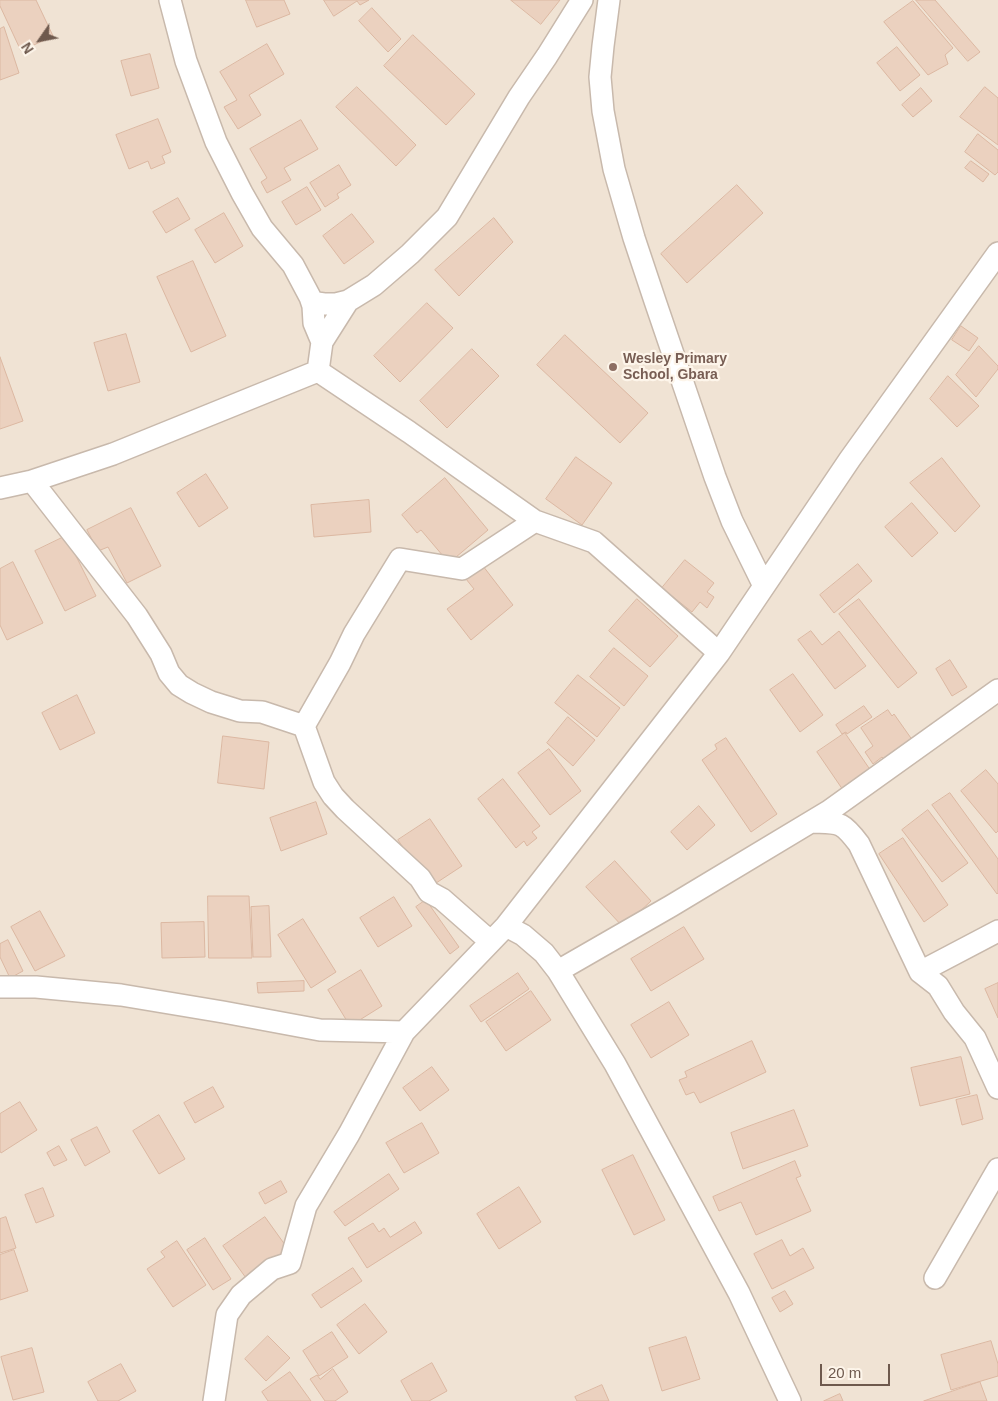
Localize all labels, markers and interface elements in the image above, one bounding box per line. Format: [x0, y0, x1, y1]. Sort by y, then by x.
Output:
north arrow [15, 15, 65, 65]
text: N [18, 40, 37, 57]
place label: Wesley Primary School, Gbara [623, 351, 727, 384]
marker: Wesley Primary School, Gbara [607, 361, 619, 373]
scale bar [823, 1354, 893, 1386]
text: 20 m [828, 1364, 861, 1381]

